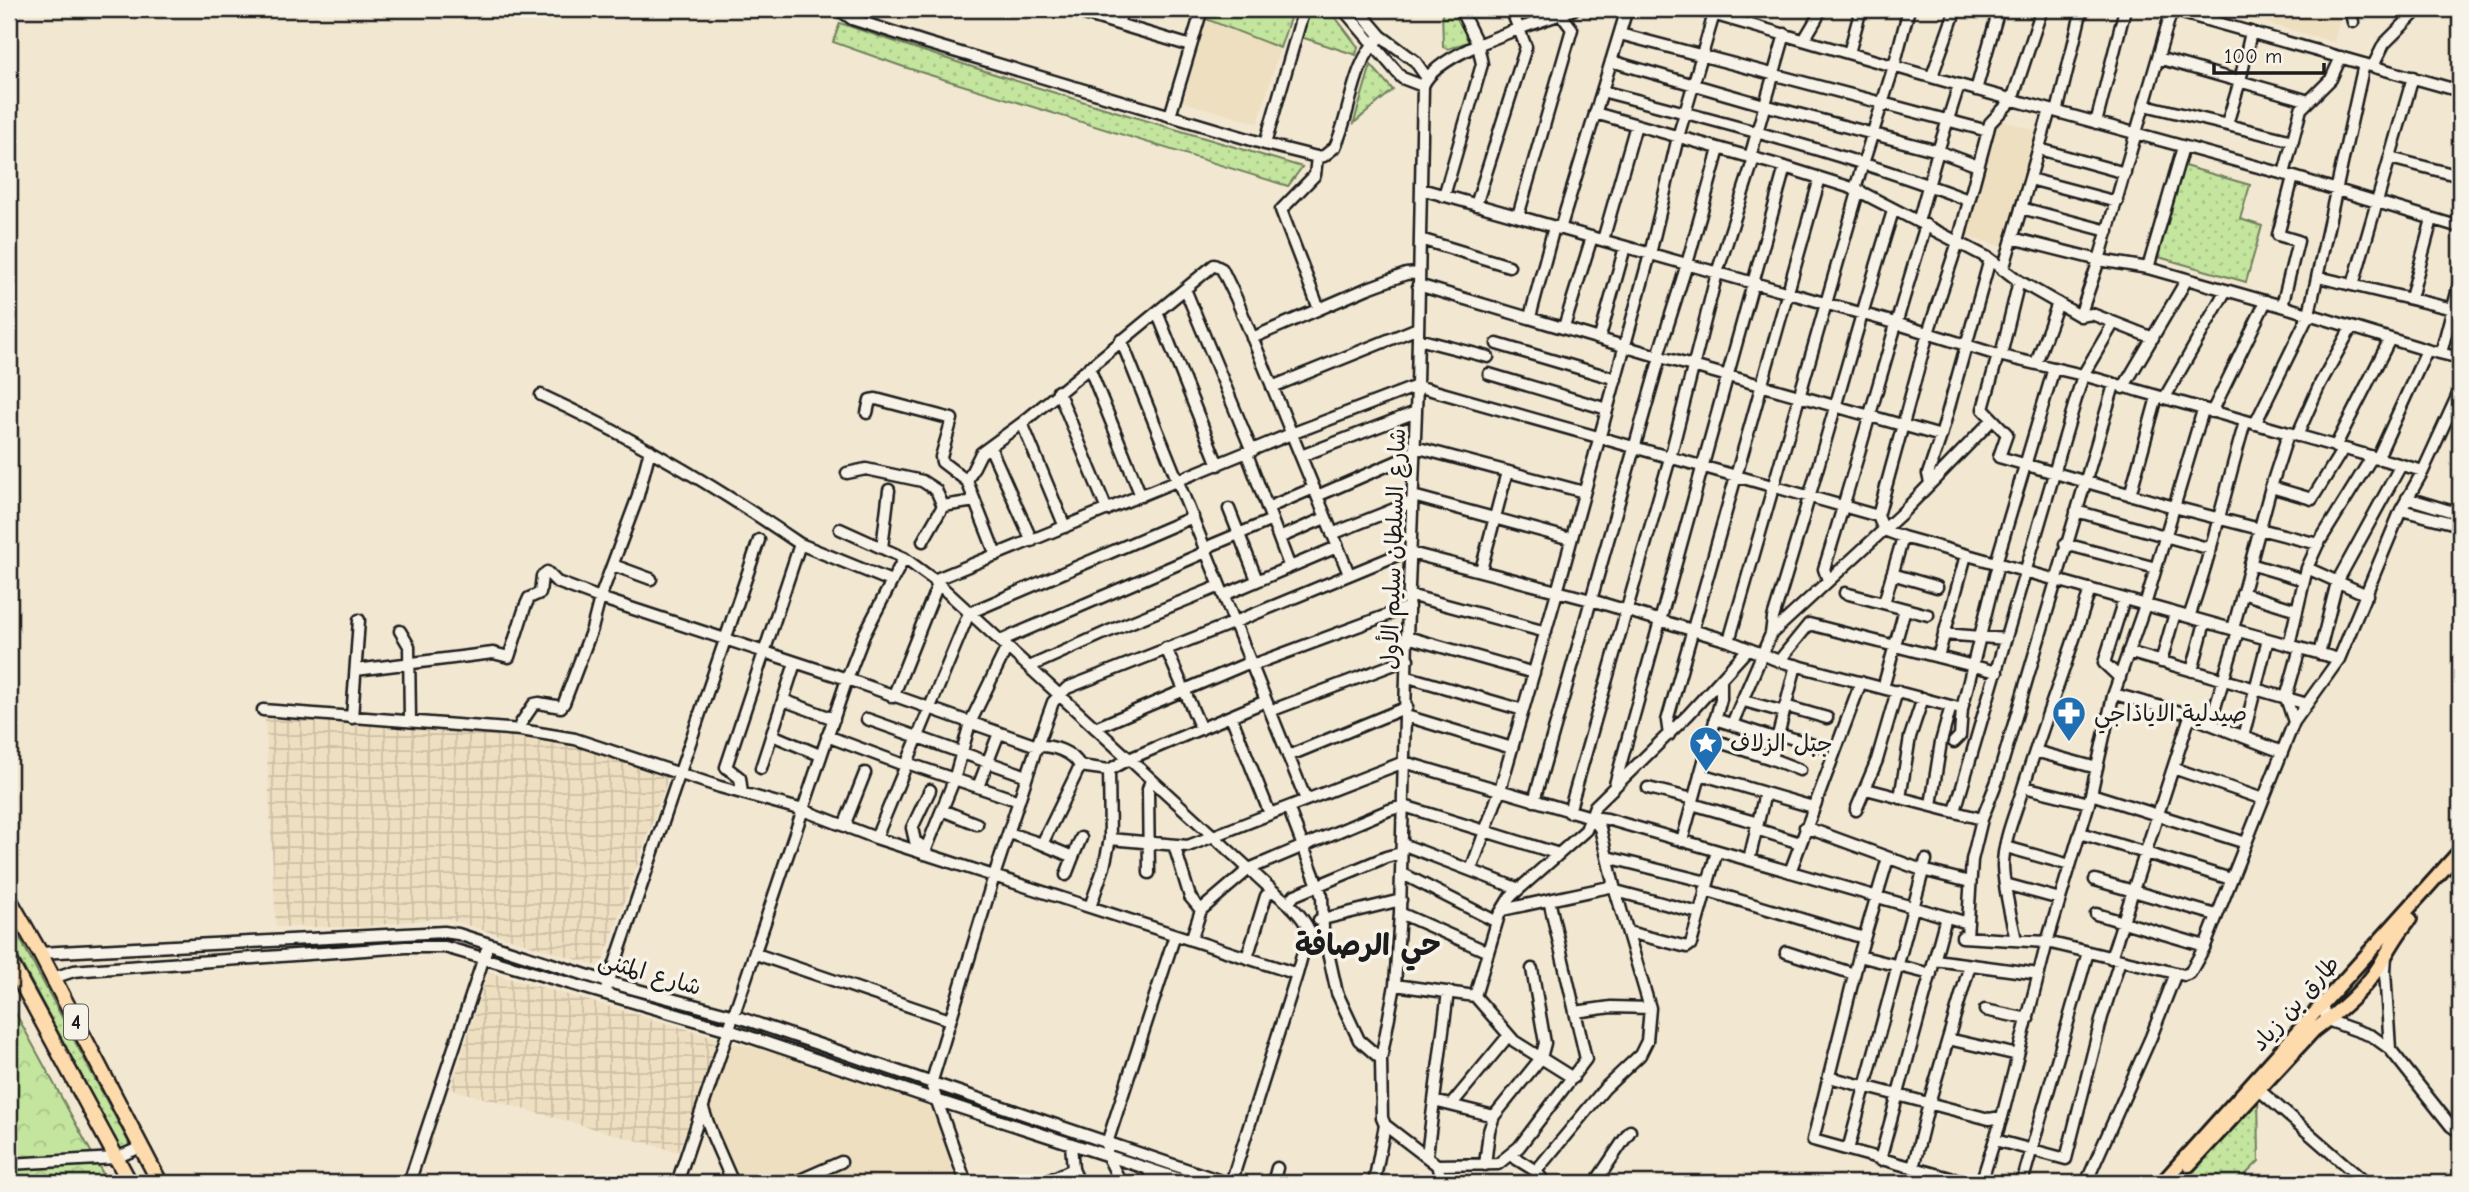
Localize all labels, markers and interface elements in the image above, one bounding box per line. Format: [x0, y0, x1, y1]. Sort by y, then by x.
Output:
scale bar [2214, 32, 2324, 76]
text: 100 m [2224, 44, 2282, 68]
street label: شارع السلطان سليم الأول [1373, 428, 1415, 670]
pharmacy icon: صيدلية الاياذاجي [2050, 694, 2088, 743]
place label: صيدلية الاياذاجي [2094, 700, 2247, 734]
place icon: جبل الزلاف [1687, 724, 1725, 773]
place label: جبل الزلاف [1730, 730, 1833, 757]
district label: حي الرصافة [1295, 928, 1441, 971]
street label: شارع المثنى [595, 946, 704, 1003]
street label: طارق بن زياد [2246, 950, 2345, 1056]
road number: 4 [64, 1004, 88, 1040]

